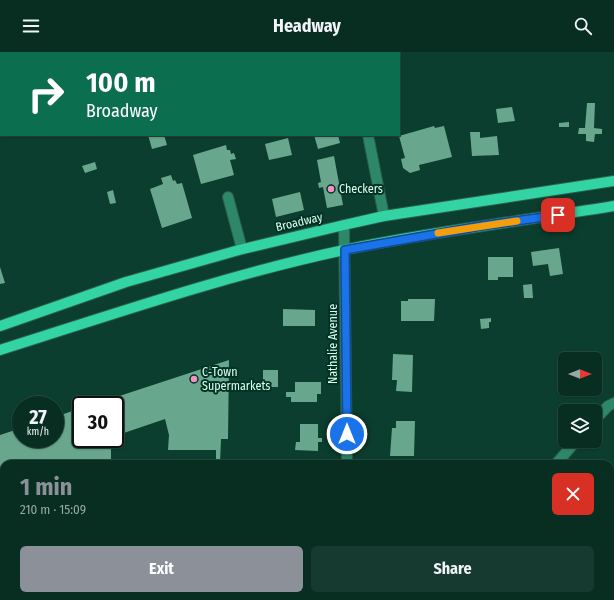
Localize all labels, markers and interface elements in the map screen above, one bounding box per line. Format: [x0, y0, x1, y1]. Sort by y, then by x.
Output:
icon: menu [20, 15, 42, 37]
text: Headway [273, 15, 341, 37]
icon: search [572, 15, 594, 37]
text: 100 m [86, 66, 156, 99]
icon: right [20, 68, 72, 120]
text: Broadway [86, 100, 158, 122]
place label: Checkers [339, 182, 383, 196]
marker: Checkers [326, 184, 336, 194]
pin [541, 198, 575, 232]
icon: arrive [547, 204, 569, 226]
street label: Broadway [274, 210, 324, 234]
street label: Nathalie Avenue [326, 304, 340, 384]
north arrow [558, 352, 602, 396]
map controls [558, 352, 602, 448]
place label: C‑Town Supermarkets [202, 365, 271, 393]
marker: C‑Town Supermarkets [189, 374, 199, 384]
speed limit sign: 30 [72, 396, 124, 448]
button: layers [558, 404, 602, 448]
text: 27 [29, 405, 47, 429]
position arrow [326, 413, 368, 455]
text: km/h [27, 426, 49, 438]
text: 1 min [20, 473, 72, 501]
button: close [552, 473, 594, 515]
text: 210 m · 15:09 [20, 502, 86, 517]
button: Exit [20, 546, 303, 592]
button: Share [311, 546, 594, 592]

